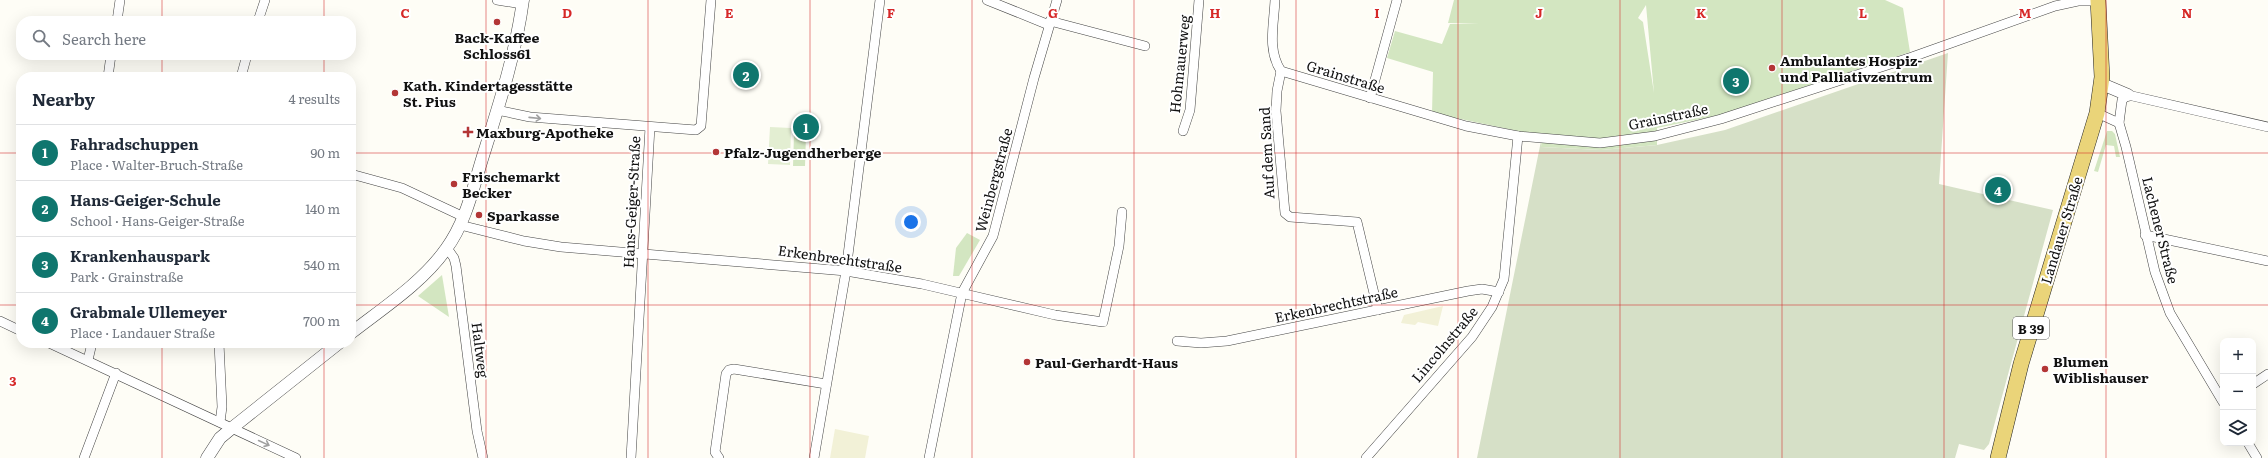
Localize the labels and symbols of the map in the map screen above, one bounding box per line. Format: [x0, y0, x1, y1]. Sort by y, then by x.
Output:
text: C [400, 3, 410, 22]
text: D [562, 3, 572, 22]
text: E [725, 3, 734, 22]
text: F [887, 3, 895, 22]
text: G [1048, 3, 1058, 22]
text: H [1210, 3, 1221, 22]
text: I [1374, 3, 1380, 22]
text: J [1535, 3, 1543, 22]
text: K [1696, 3, 1707, 22]
text: L [1859, 3, 1867, 22]
text: M [2019, 3, 2032, 22]
text: N [2182, 3, 2193, 22]
street label: Hohmauerweg [1164, 14, 1194, 114]
marker: Back-Kaffee Schloss61 [492, 17, 502, 27]
place label: Back-Kaffee Schloss61 [455, 27, 540, 63]
place label: Ambulantes Hospiz- und Palliativzentrum [1780, 50, 1932, 86]
street label: Grainstraße [1304, 55, 1388, 97]
pin: 2 [733, 60, 759, 90]
marker: Ambulantes Hospiz- und Palliativzentrum [1767, 63, 1777, 73]
pin: 3 [1723, 66, 1749, 96]
place label: Kath. Kindertagesstätte St. Pius [403, 75, 573, 111]
marker: Kath. Kindertagesstätte St. Pius [390, 88, 400, 98]
street label: Grainstraße [1626, 98, 1710, 134]
street label: Auf dem Sand [1254, 106, 1278, 200]
pin: 1 [793, 112, 819, 142]
one-way arrow [528, 114, 541, 121]
place label: Maxburg-Apotheke [476, 122, 614, 142]
street label: Weinbergstraße [969, 126, 1017, 234]
marker: Maxburg-Apotheke [463, 127, 473, 137]
street label: Hans-Geiger-Straße [618, 135, 644, 269]
place label: Pfalz-Jugendherberge [724, 142, 882, 162]
marker: Pfalz-Jugendherberge [711, 147, 721, 157]
place label: Frischemarkt Becker [462, 166, 561, 202]
street label: Landauer Straße [2035, 174, 2087, 286]
street label: Lachener Straße [2138, 174, 2184, 286]
pin: 4 [1985, 175, 2011, 205]
marker: Frischemarkt Becker [449, 179, 459, 189]
place label: Sparkasse [487, 205, 559, 225]
marker: Sparkasse [474, 210, 484, 220]
your location [901, 212, 921, 232]
street label: Erkenbrechtstraße [777, 239, 903, 277]
street label: Erkenbrechtstraße [1273, 281, 1399, 327]
street label: Lincolnstraße [1406, 302, 1482, 386]
road number: B 39 [2013, 317, 2049, 339]
street label: Haltweg [468, 321, 494, 379]
place label: Blumen Wiblishauser [2053, 351, 2149, 387]
place label: Paul-Gerhardt-Haus [1035, 352, 1178, 372]
marker: Paul-Gerhardt-Haus [1022, 357, 1032, 367]
marker: Blumen Wiblishauser [2040, 364, 2050, 374]
text: 3 [9, 371, 17, 390]
one-way arrow [258, 440, 270, 447]

